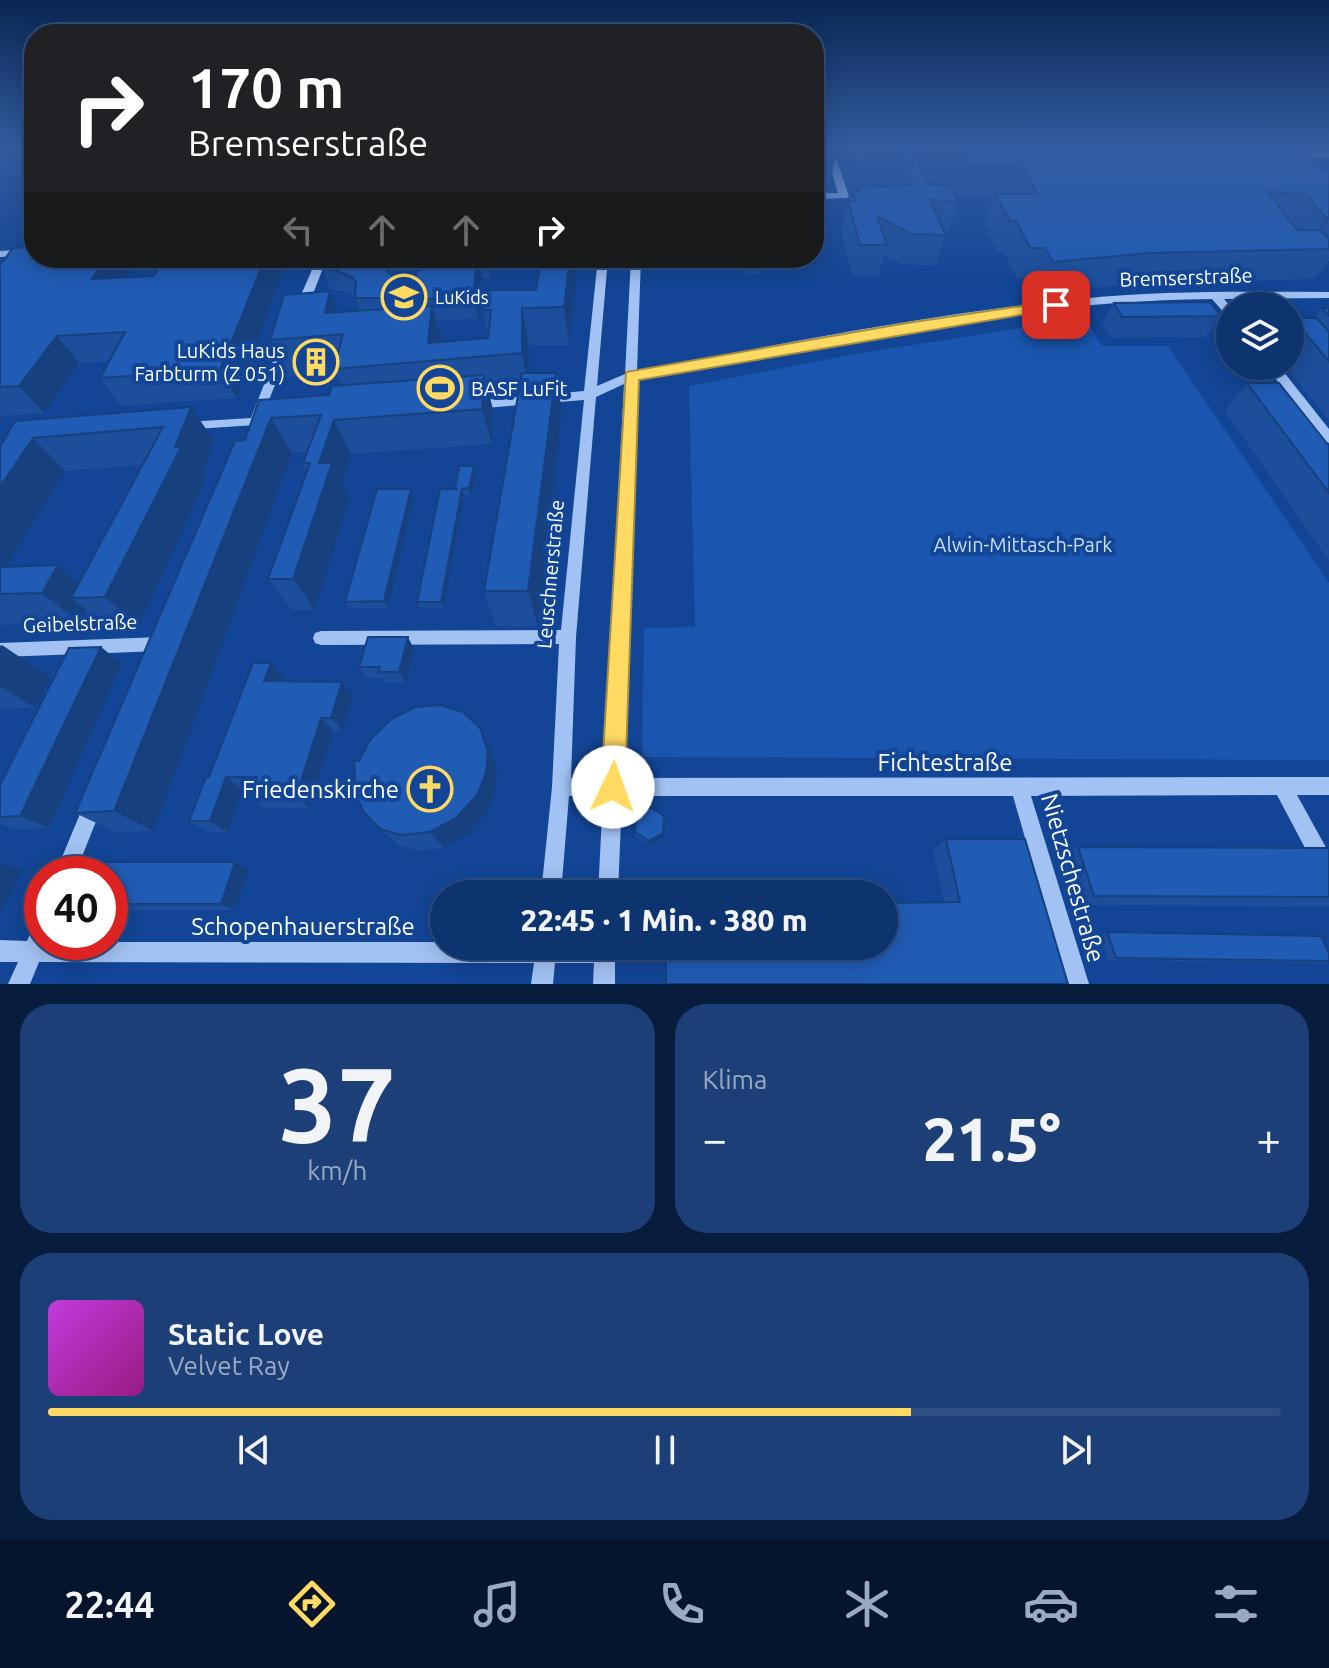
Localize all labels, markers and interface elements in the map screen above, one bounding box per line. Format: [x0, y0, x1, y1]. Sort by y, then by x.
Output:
icon: right [56, 56, 160, 160]
text: 170 m [188, 56, 344, 119]
text: Bremserstraße [188, 122, 428, 163]
icon: left [276, 208, 320, 252]
icon: ahead [360, 208, 404, 252]
icon: ahead [444, 208, 488, 252]
icon: right [528, 208, 572, 252]
street label: Bremserstraße [1119, 263, 1253, 291]
pin [1022, 271, 1090, 339]
school or university icon: LuKids [380, 273, 428, 321]
icon: arrive [1034, 283, 1078, 327]
place label: LuKids [435, 287, 489, 307]
map controls [1216, 292, 1304, 380]
button: layers [1216, 292, 1304, 380]
building icon: LuKids Haus Farbturm (Z 051) [292, 338, 340, 386]
place label: LuKids Haus Farbturm (Z 051) [135, 339, 285, 385]
sports icon: BASF LuFit [416, 364, 464, 412]
place label: BASF LuFit [471, 377, 568, 400]
street label: Leuschnerstraße [532, 499, 568, 649]
park label: Alwin-Mittasch-Park [934, 533, 1112, 556]
street label: Geibelstraße [22, 610, 138, 636]
position arrow [571, 745, 655, 829]
street label: Fichtestraße [878, 749, 1012, 776]
church icon: Friedenskirche [406, 765, 454, 813]
place label: Friedenskirche [242, 776, 399, 803]
street label: Nietzschestraße [1036, 791, 1110, 965]
speed limit sign: 40 [24, 856, 128, 960]
text: 22:45 · 1 Min. · 380 m [520, 903, 808, 937]
street label: Schopenhauerstraße [191, 913, 415, 940]
text: 37 [279, 1045, 396, 1162]
text: Klima [703, 1065, 767, 1094]
text: 21.5° [923, 1105, 1061, 1172]
text: − [703, 1114, 727, 1163]
text: + [1256, 1114, 1281, 1163]
text: km/h [307, 1156, 367, 1185]
text: Static Love [168, 1317, 324, 1351]
text: Velvet Ray [168, 1351, 290, 1380]
icon: previous [232, 1428, 276, 1472]
icon: pause [643, 1428, 687, 1472]
icon: next [1054, 1428, 1098, 1472]
icon: directions [284, 1576, 340, 1632]
icon: music [469, 1576, 525, 1632]
icon: phone [654, 1576, 710, 1632]
icon: climate [839, 1576, 895, 1632]
icon: car [1023, 1576, 1079, 1632]
icon: filters [1208, 1576, 1264, 1632]
text: 22:44 [64, 1584, 155, 1625]

